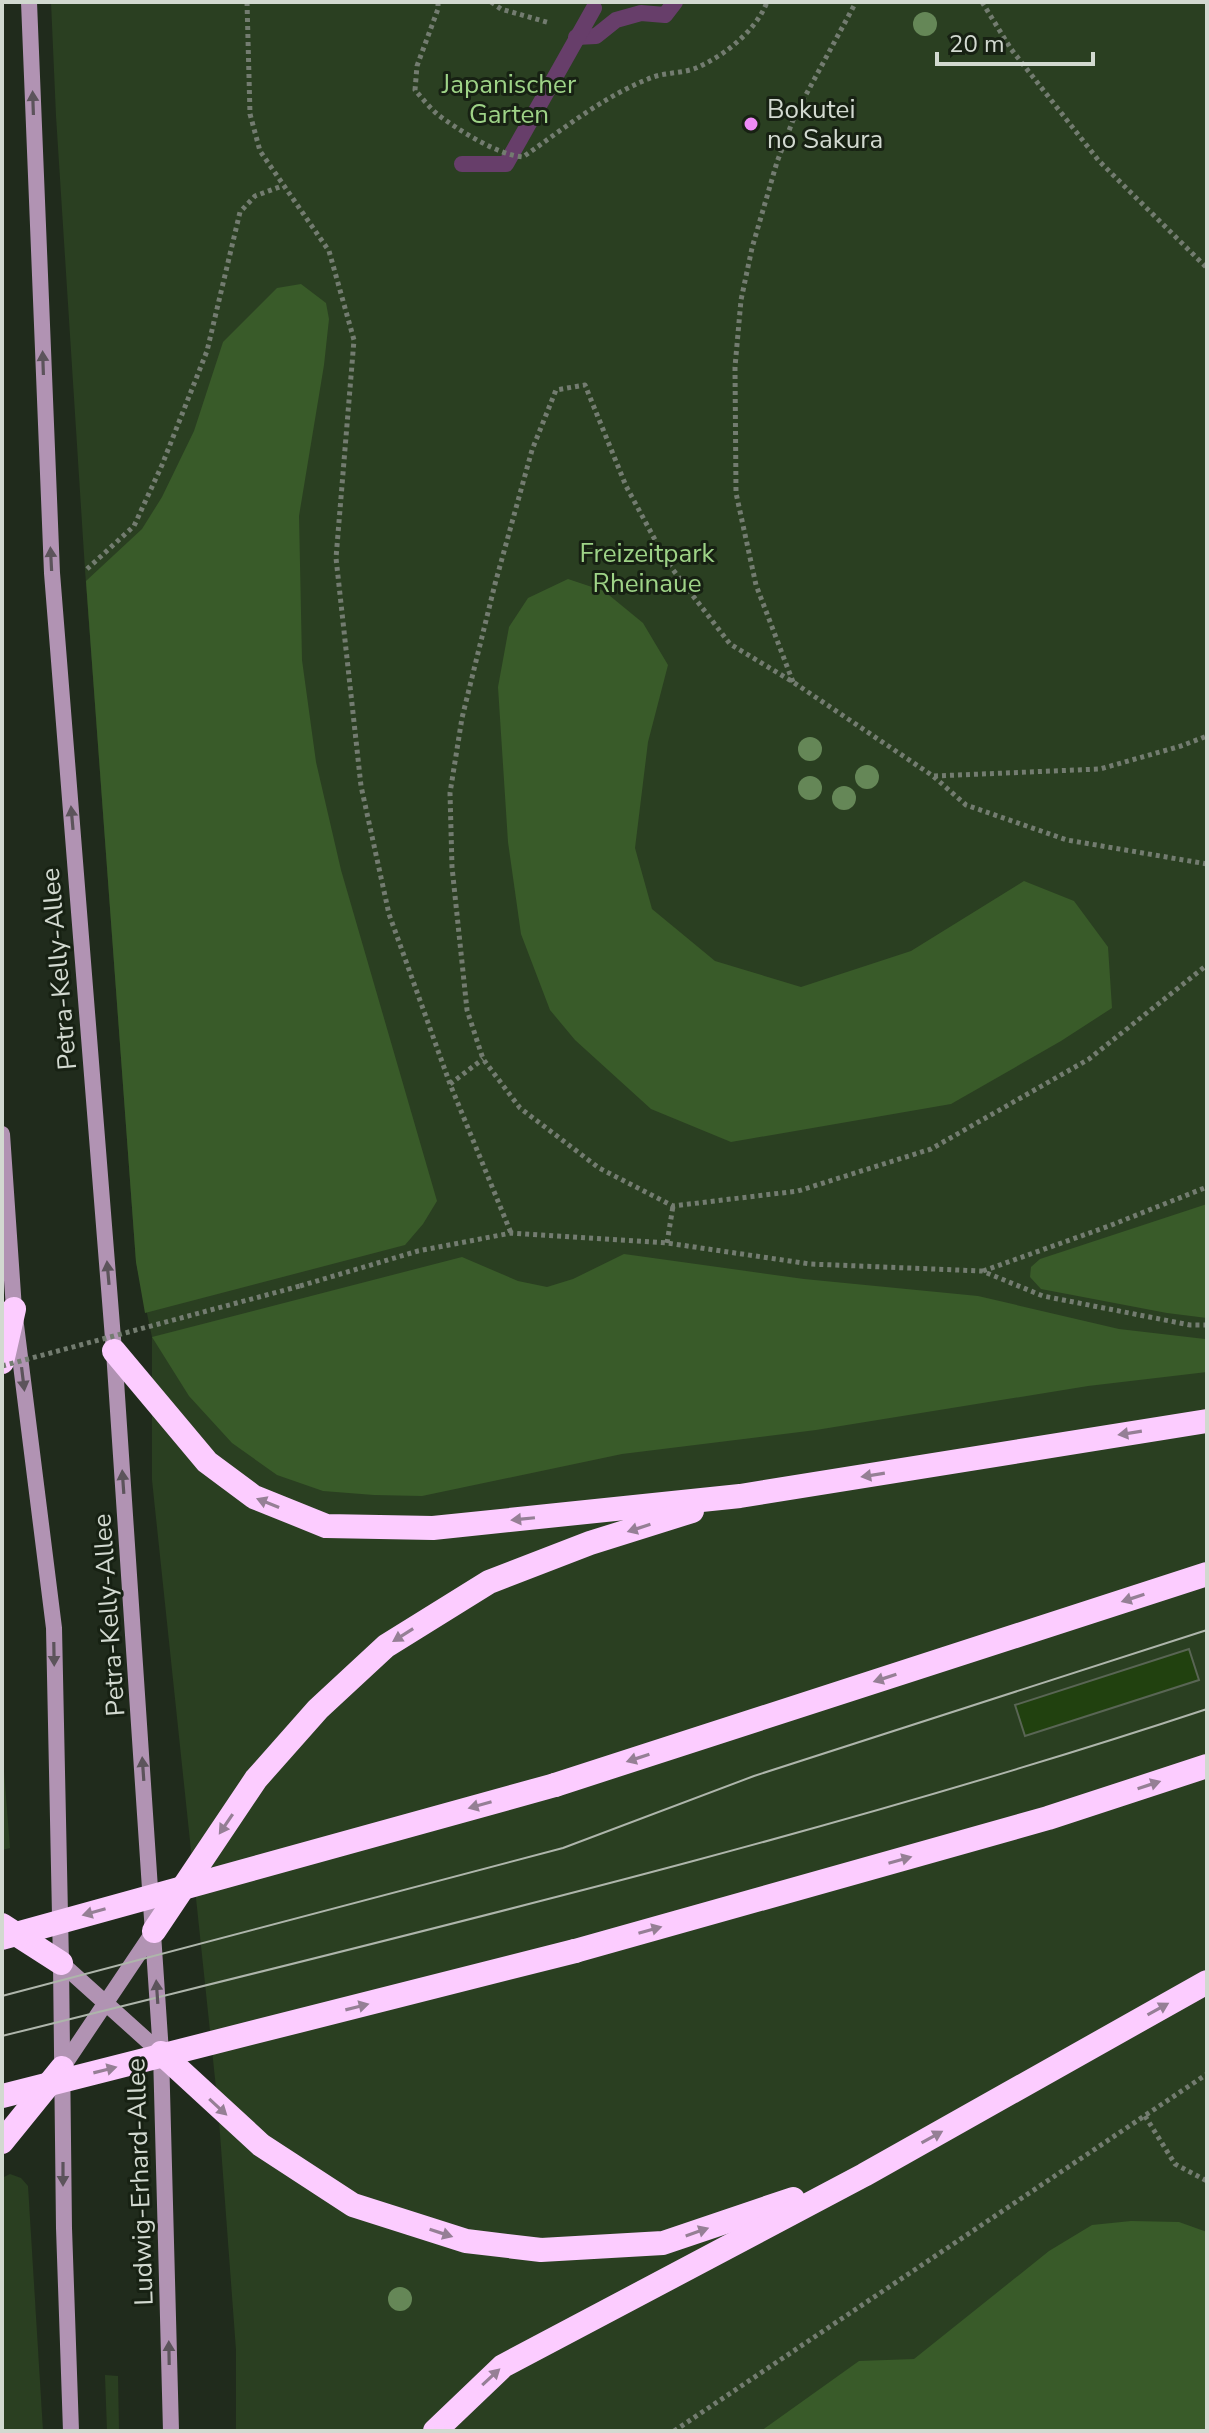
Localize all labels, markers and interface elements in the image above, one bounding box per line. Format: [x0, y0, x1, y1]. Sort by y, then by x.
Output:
scale bar [937, 16, 1093, 66]
text: 20 m [949, 28, 1005, 60]
park label: Japanischer Garten [441, 67, 577, 132]
one-way arrow [27, 90, 40, 115]
place label: Bokutei no Sakura [767, 92, 883, 157]
marker: Bokutei no Sakura [742, 115, 760, 133]
one-way arrow [37, 350, 50, 375]
park label: Freizeitpark Rheinaue [580, 536, 715, 601]
one-way arrow [45, 546, 58, 571]
one-way arrow [65, 805, 78, 830]
street label: Petra-Kelly-Allee [33, 866, 85, 1072]
one-way arrow [101, 1260, 114, 1285]
one-way arrow [17, 1367, 30, 1392]
one-way arrow [1117, 1428, 1142, 1440]
one-way arrow [116, 1469, 129, 1494]
one-way arrow [860, 1469, 885, 1482]
one-way arrow [256, 1496, 280, 1509]
one-way arrow [510, 1512, 535, 1525]
street label: Petra-Kelly-Allee [84, 1513, 134, 1717]
one-way arrow [626, 1522, 650, 1535]
one-way arrow [1120, 1592, 1144, 1605]
one-way arrow [392, 1628, 414, 1642]
one-way arrow [48, 1642, 60, 1667]
one-way arrow [873, 1672, 897, 1685]
one-way arrow [626, 1752, 650, 1765]
one-way arrow [136, 1756, 149, 1781]
one-way arrow [1137, 1778, 1161, 1791]
one-way arrow [467, 1800, 492, 1812]
one-way arrow [219, 1813, 234, 1834]
one-way arrow [888, 1853, 912, 1866]
one-way arrow [82, 1907, 107, 1919]
one-way arrow [637, 1924, 662, 1936]
one-way arrow [151, 1979, 164, 2004]
one-way arrow [344, 2000, 369, 2012]
one-way arrow [1147, 2002, 1169, 2016]
street label: Ludwig-Erhard-Allee [118, 2058, 162, 2306]
one-way arrow [92, 2064, 117, 2076]
one-way arrow [208, 2097, 227, 2115]
one-way arrow [920, 2130, 943, 2144]
one-way arrow [57, 2162, 69, 2187]
one-way arrow [685, 2225, 709, 2237]
one-way arrow [429, 2227, 453, 2240]
one-way arrow [163, 2340, 175, 2365]
one-way arrow [481, 2368, 500, 2386]

